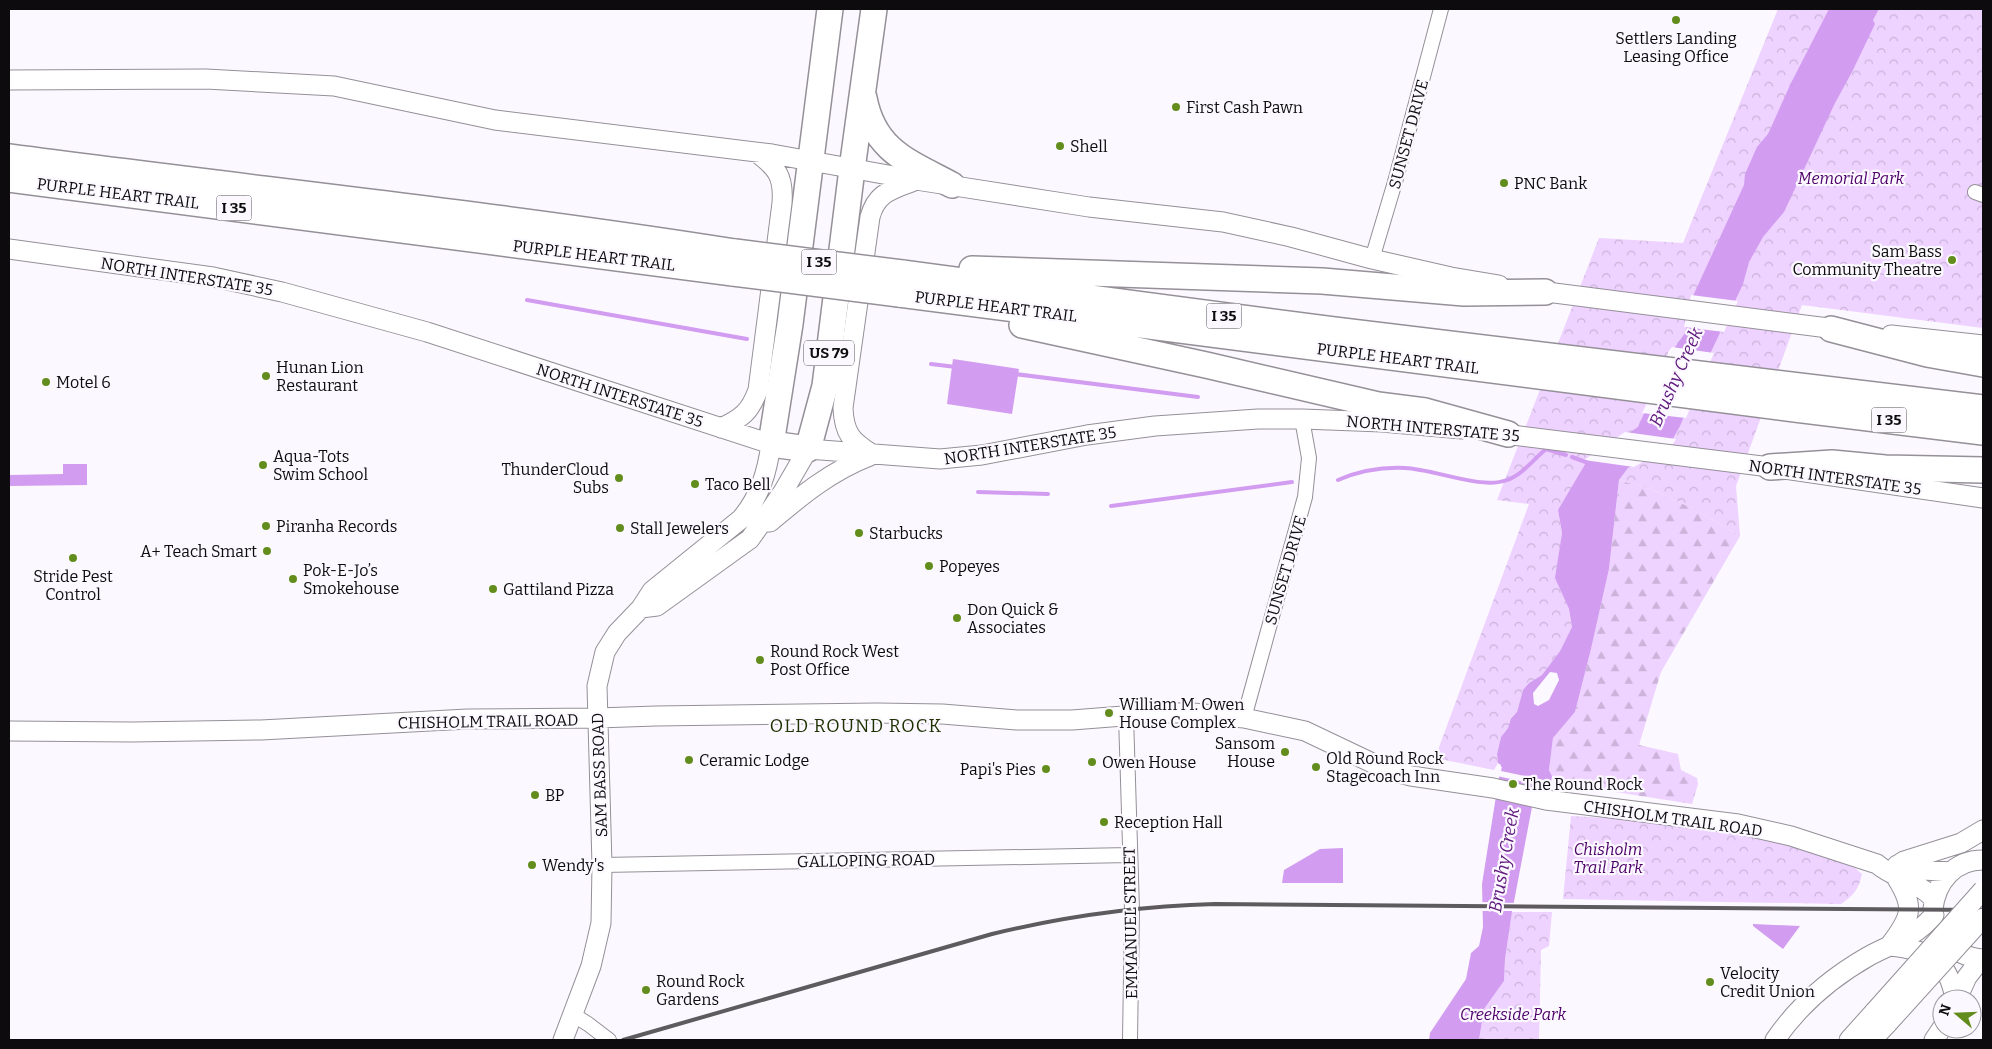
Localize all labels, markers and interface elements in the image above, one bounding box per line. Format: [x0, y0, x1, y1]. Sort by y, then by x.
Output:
marker: Settlers Landing Leasing Office [1670, 14, 1682, 26]
place label: Settlers Landing Leasing Office [1615, 29, 1737, 66]
street label: SUNSET DRIVE [1385, 77, 1432, 191]
place label: First Cash Pawn [1186, 98, 1303, 117]
marker: First Cash Pawn [1170, 101, 1182, 113]
place label: Shell [1070, 137, 1108, 156]
marker: Shell [1054, 140, 1066, 152]
park label: Memorial Park [1798, 169, 1904, 188]
street label: PURPLE HEART TRAIL [36, 174, 200, 213]
place label: PNC Bank [1514, 174, 1587, 193]
marker: PNC Bank [1498, 177, 1510, 189]
road number: I 35 [216, 196, 252, 220]
street label: PURPLE HEART TRAIL [512, 236, 676, 275]
place label: Sam Bass Community Theatre [1792, 242, 1942, 279]
road number: I 35 [802, 250, 836, 274]
street label: NORTH INTERSTATE 35 [99, 253, 274, 299]
marker: Sam Bass Community Theatre [1946, 254, 1958, 266]
street label: PURPLE HEART TRAIL [914, 287, 1078, 326]
road number: I 35 [1206, 304, 1242, 328]
water label: Brushy Creek [1644, 324, 1708, 430]
street label: PURPLE HEART TRAIL [1316, 339, 1480, 378]
road number: US 79 [804, 340, 854, 366]
place label: Hunan Lion Restaurant [276, 358, 364, 395]
street label: NORTH INTERSTATE 35 [534, 360, 706, 431]
marker: Hunan Lion Restaurant [260, 370, 272, 382]
place label: Motel 6 [56, 373, 111, 392]
marker: Motel 6 [40, 376, 52, 388]
road number: I 35 [1872, 408, 1906, 432]
street label: NORTH INTERSTATE 35 [1345, 411, 1520, 446]
street label: NORTH INTERSTATE 35 [943, 422, 1118, 468]
place label: Aqua-Tots Swim School [273, 447, 369, 484]
street label: NORTH INTERSTATE 35 [1747, 456, 1922, 499]
marker: Aqua-Tots Swim School [257, 459, 269, 471]
place label: ThunderCloud Subs [501, 460, 610, 497]
marker: ThunderCloud Subs [613, 472, 625, 484]
place label: Taco Bell [705, 475, 771, 494]
marker: Taco Bell [689, 478, 701, 490]
street label: SUNSET DRIVE [1261, 513, 1310, 627]
place label: Piranha Records [276, 517, 397, 536]
place label: Stall Jewelers [630, 519, 729, 538]
marker: Piranha Records [260, 520, 272, 532]
marker: Stall Jewelers [614, 522, 626, 534]
place label: Starbucks [869, 524, 943, 543]
marker: Starbucks [853, 527, 865, 539]
place label: A+ Teach Smart [140, 542, 257, 561]
marker: A+ Teach Smart [261, 545, 273, 557]
marker: Stride Pest Control [67, 552, 79, 564]
place label: Popeyes [939, 557, 1000, 576]
marker: Popeyes [923, 560, 935, 572]
place label: Pok-E-Jo’s Smokehouse [303, 561, 399, 598]
place label: Stride Pest Control [33, 567, 113, 604]
marker: Pok-E-Jo’s Smokehouse [287, 573, 299, 585]
place label: Gattiland Pizza [503, 580, 614, 599]
marker: Gattiland Pizza [487, 583, 499, 595]
place label: Don Quick & Associates [967, 600, 1059, 637]
marker: Don Quick & Associates [951, 612, 963, 624]
place label: Round Rock West Post Office [770, 642, 899, 679]
marker: Round Rock West Post Office [754, 654, 766, 666]
place label: William M. Owen House Complex [1119, 695, 1244, 732]
marker: William M. Owen House Complex [1103, 707, 1115, 719]
street label: CHISHOLM TRAIL ROAD [397, 710, 579, 733]
street label: SAM BASS ROAD [588, 713, 611, 837]
district label: OLD ROUND ROCK [770, 715, 942, 737]
place label: Sansom House [1215, 734, 1275, 771]
marker: Sansom House [1279, 746, 1291, 758]
place label: Old Round Rock Stagecoach Inn [1326, 749, 1444, 786]
place label: Ceramic Lodge [699, 751, 809, 770]
place label: Owen House [1102, 753, 1196, 772]
marker: Ceramic Lodge [683, 754, 695, 766]
marker: Owen House [1086, 756, 1098, 768]
place label: Papi's Pies [960, 760, 1036, 779]
marker: Old Round Rock Stagecoach Inn [1310, 761, 1322, 773]
marker: Papi's Pies [1040, 763, 1052, 775]
place label: The Round Rock [1523, 775, 1643, 794]
marker: The Round Rock [1507, 778, 1519, 790]
place label: BP [545, 786, 564, 805]
marker: BP [529, 789, 541, 801]
street label: CHISHOLM TRAIL ROAD [1582, 797, 1764, 840]
water label: Brushy Creek [1484, 806, 1524, 914]
place label: Reception Hall [1114, 813, 1223, 832]
marker: Reception Hall [1098, 816, 1110, 828]
park label: Chisholm Trail Park [1573, 840, 1643, 877]
street label: EMMANUEL STREET [1120, 847, 1141, 999]
street label: GALLOPING ROAD [797, 850, 935, 871]
place label: Wendy's [542, 856, 604, 875]
marker: Wendy's [526, 859, 538, 871]
place label: Velocity Credit Union [1720, 964, 1815, 1001]
place label: Round Rock Gardens [656, 972, 745, 1009]
marker: Velocity Credit Union [1704, 976, 1716, 988]
marker: Round Rock Gardens [640, 984, 652, 996]
north arrow [1932, 989, 1982, 1039]
text: N [1935, 1002, 1955, 1018]
park label: Creekside Park [1460, 1005, 1566, 1024]

